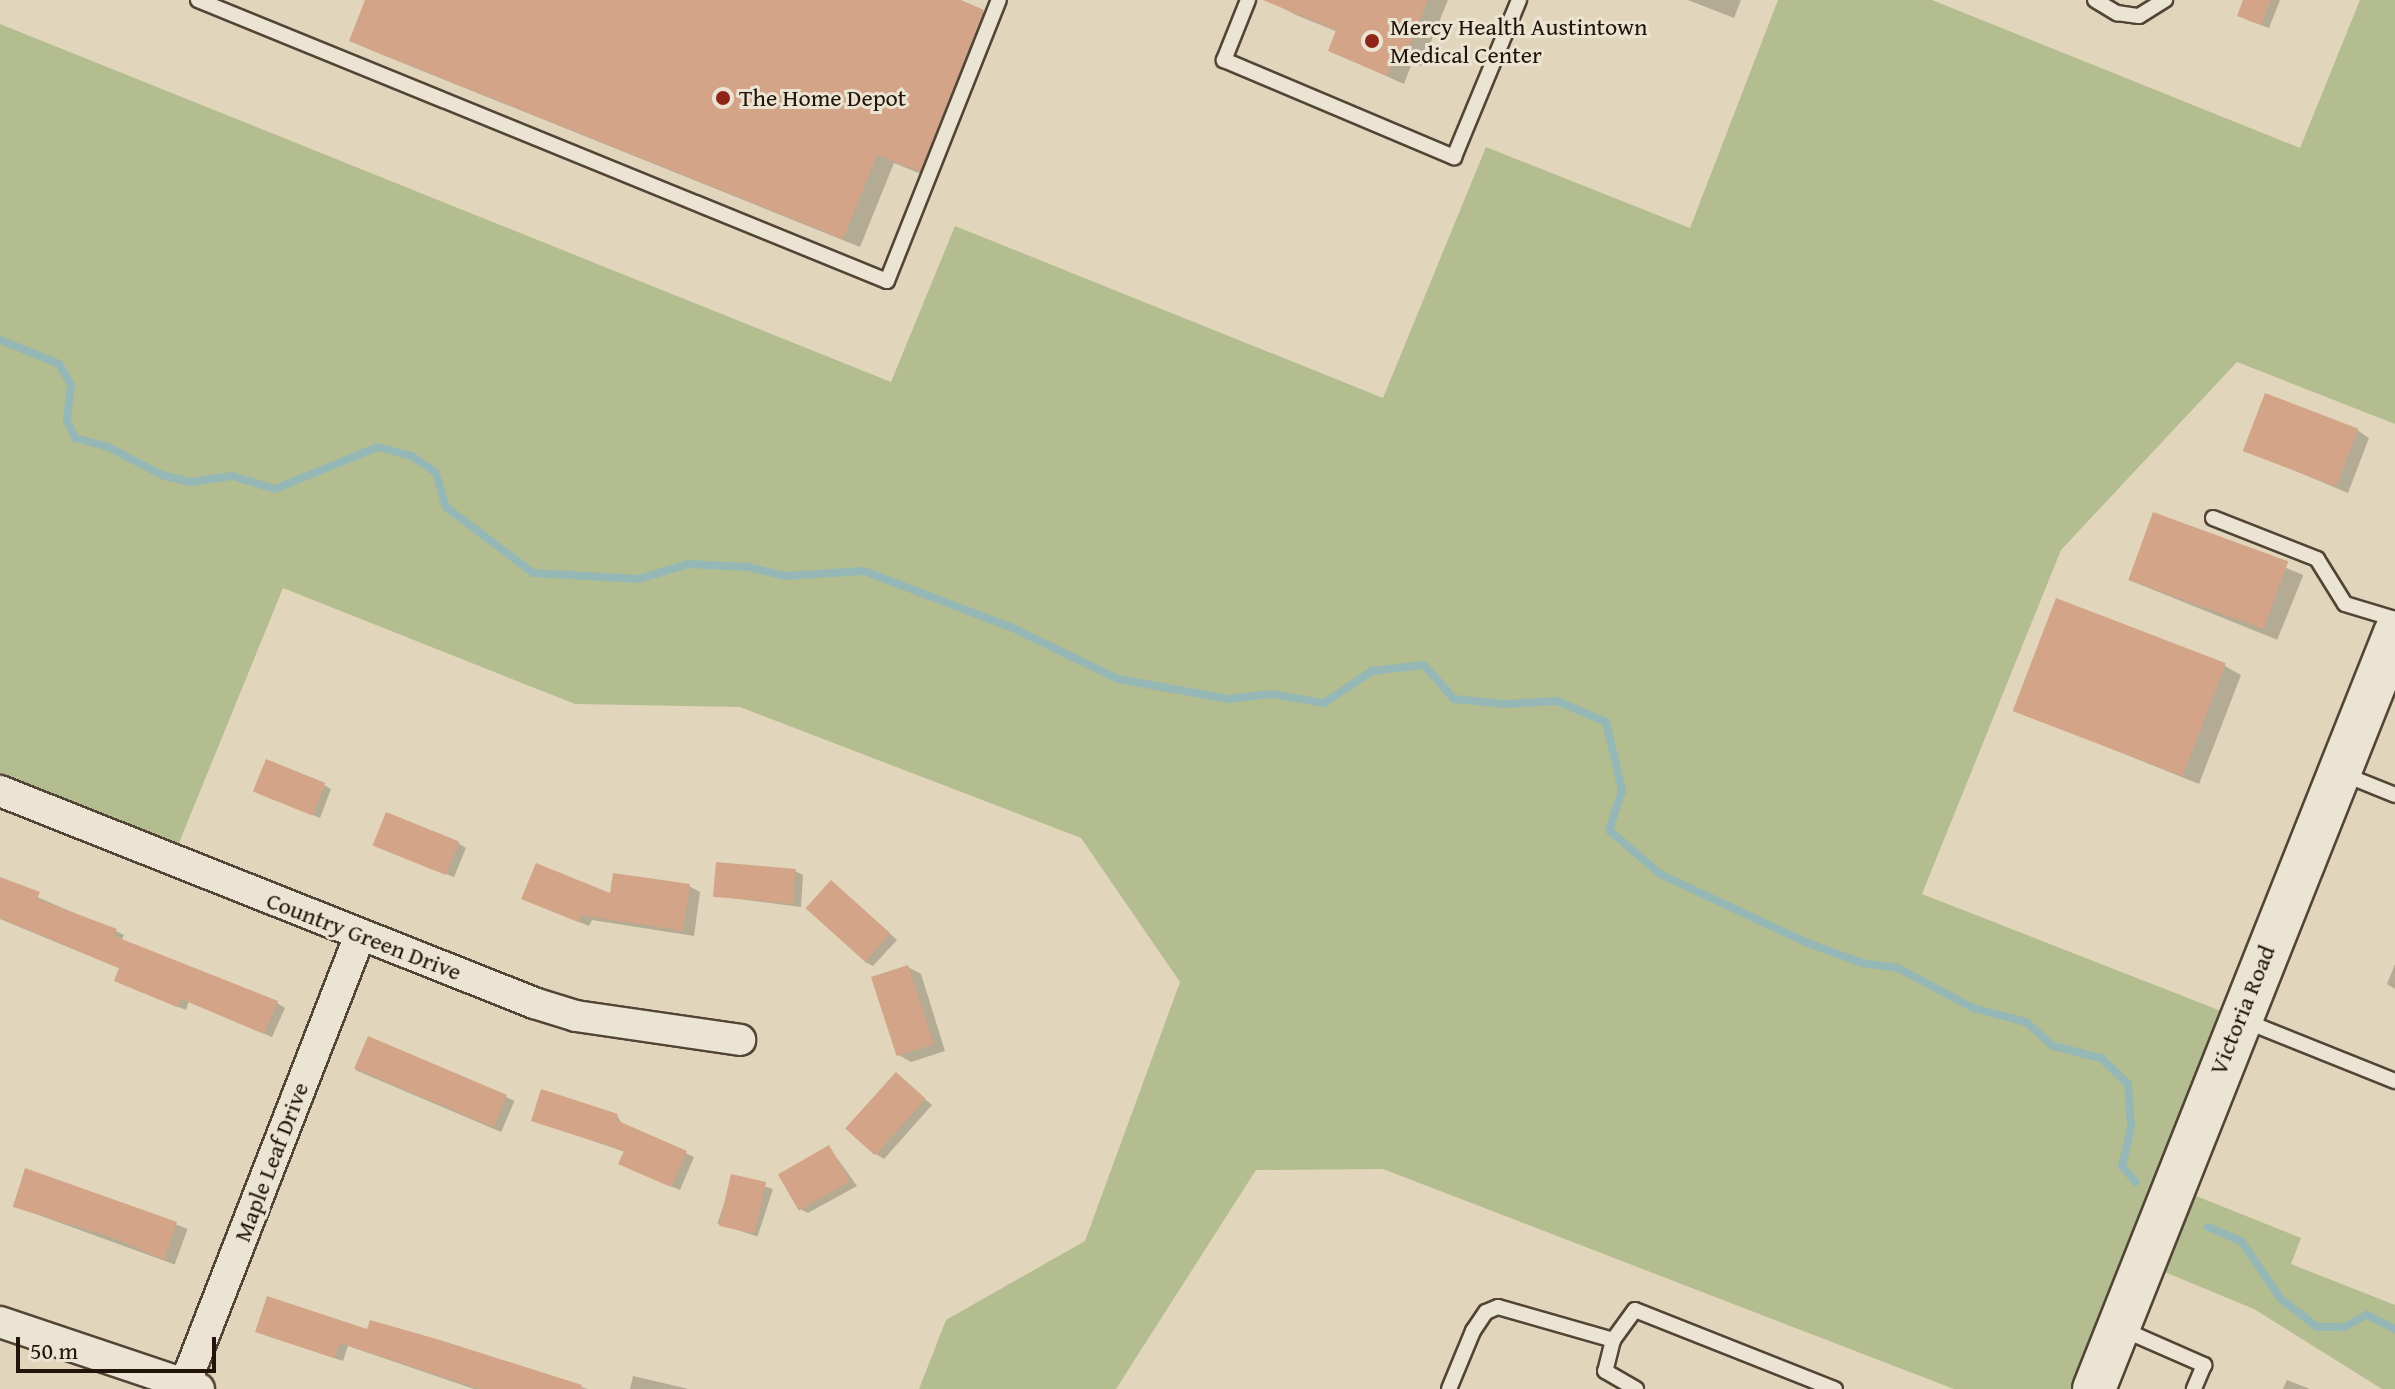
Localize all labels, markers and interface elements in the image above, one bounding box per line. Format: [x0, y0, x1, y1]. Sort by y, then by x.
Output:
place label: Mercy Health Austintown Medical Center [1390, 13, 1647, 69]
marker: Mercy Health Austintown Medical Center [1361, 30, 1383, 52]
place label: The Home Depot [739, 84, 906, 112]
marker: The Home Depot [714, 89, 732, 107]
street label: Country Green Drive [263, 886, 465, 986]
street label: Victoria Road [2203, 941, 2281, 1079]
street label: Maple Leaf Drive [227, 1078, 315, 1246]
scale bar [20, 1321, 220, 1371]
text: 50 m [30, 1333, 78, 1368]

